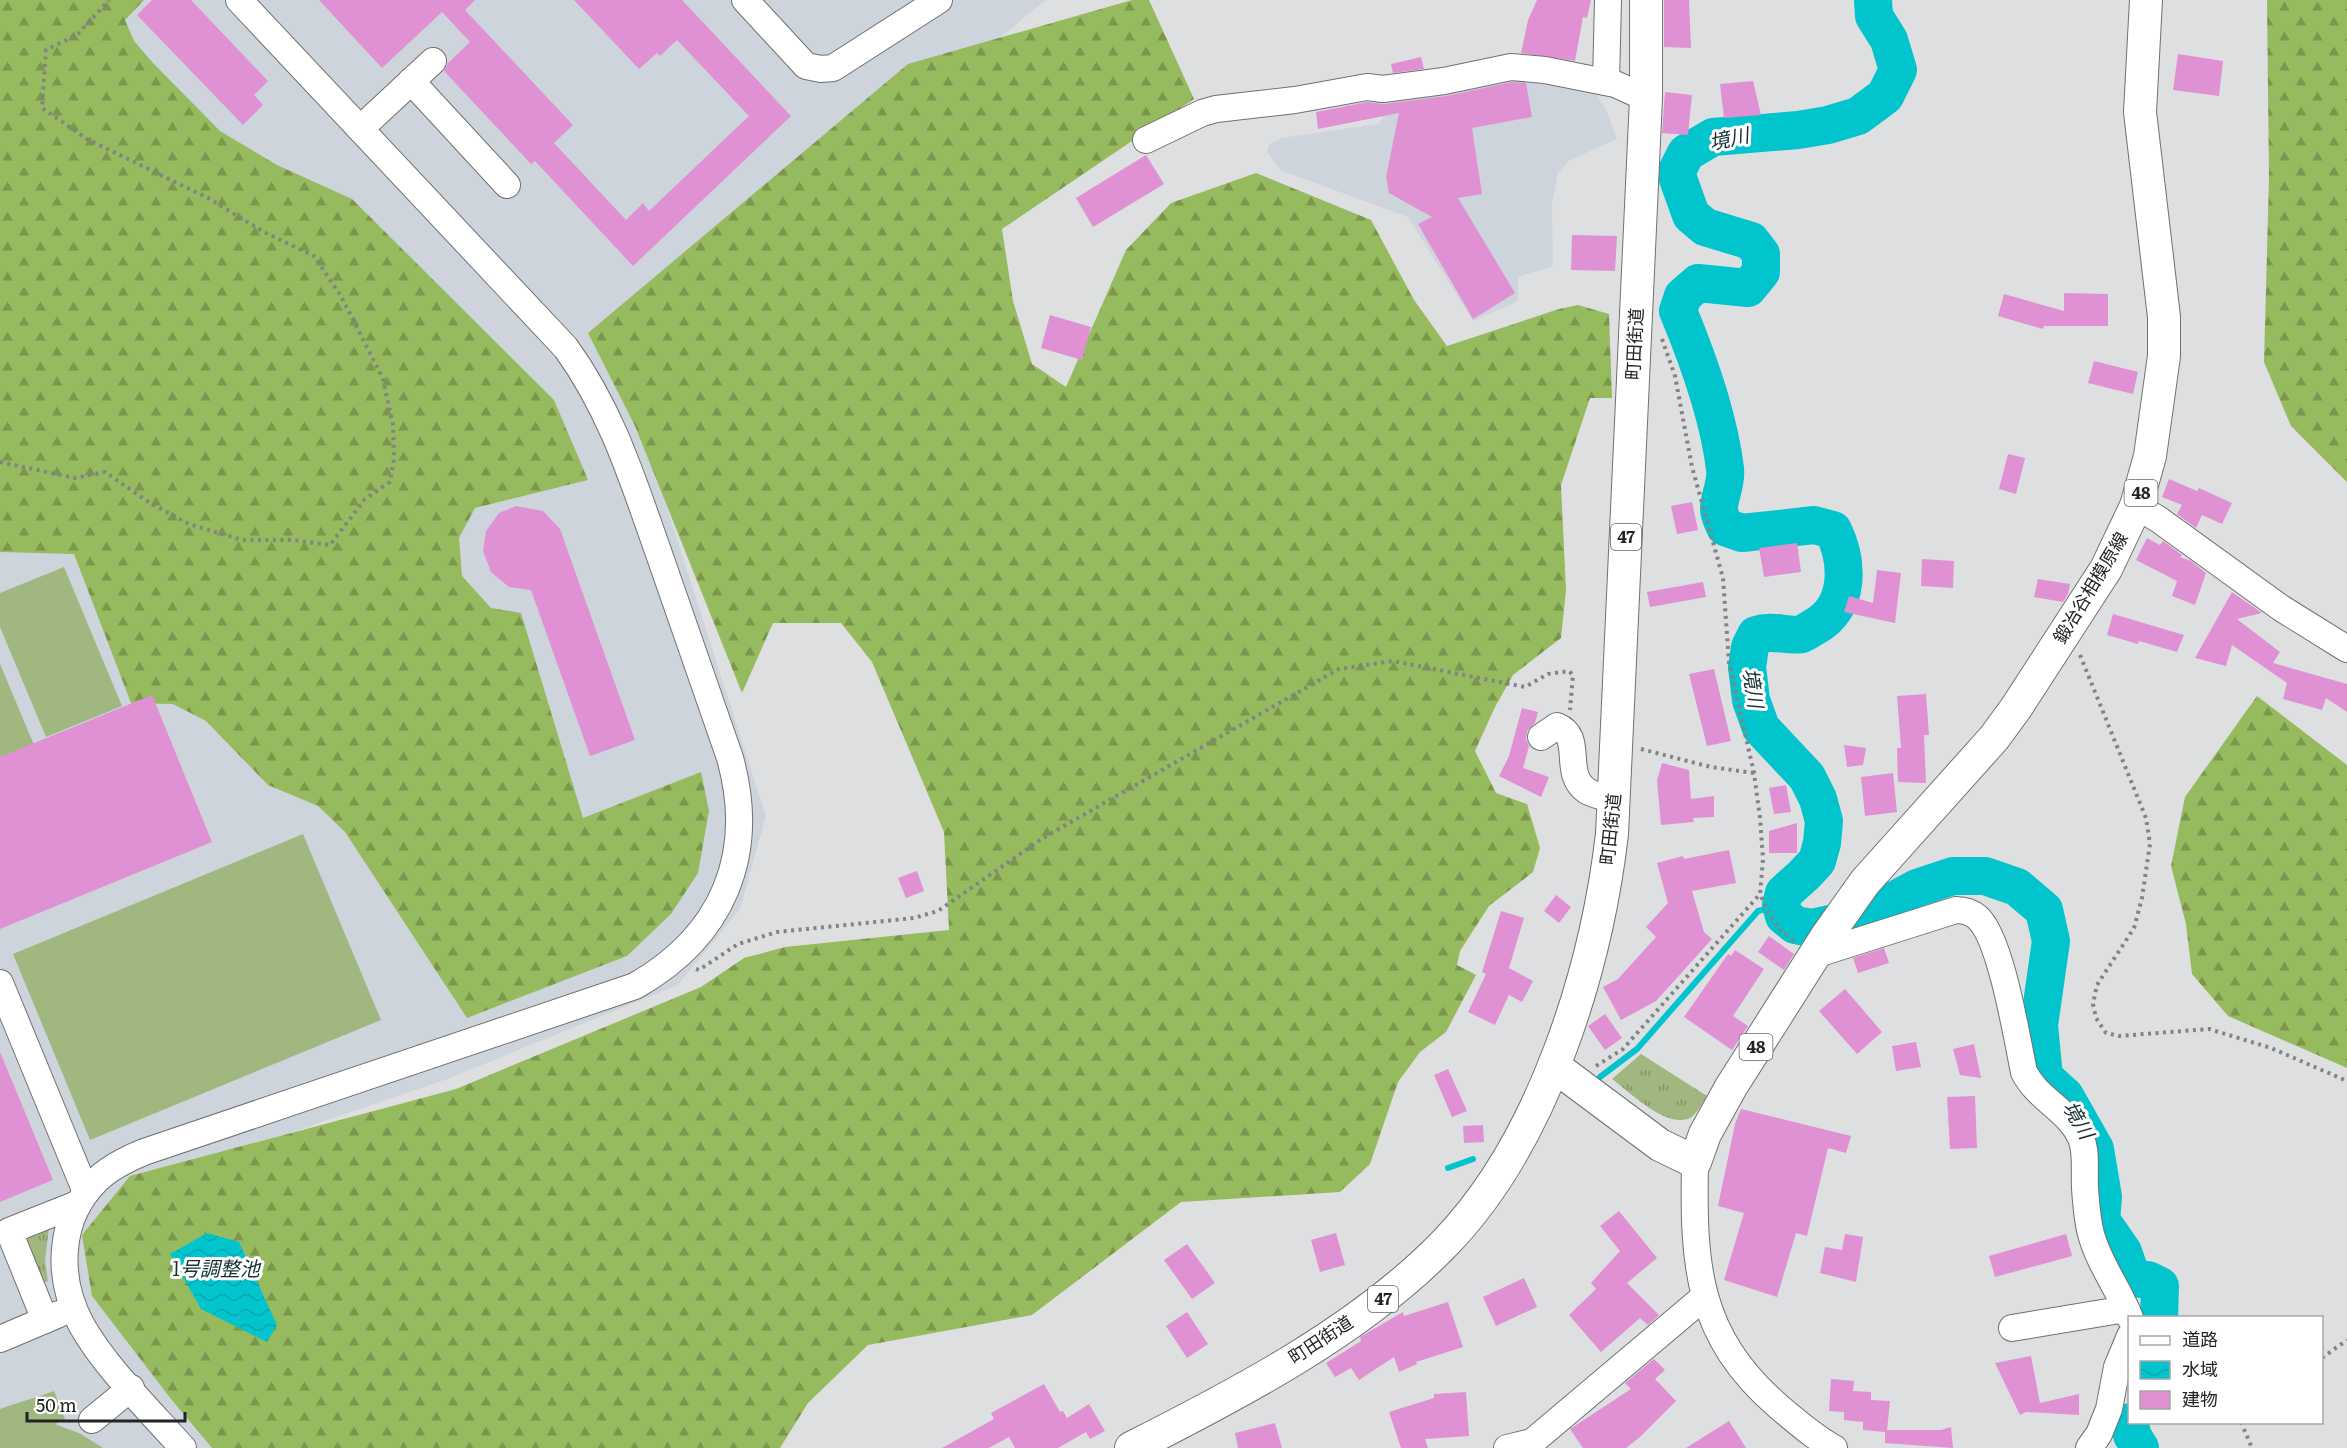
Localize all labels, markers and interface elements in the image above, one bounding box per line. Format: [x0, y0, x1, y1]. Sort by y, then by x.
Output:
water label: 境川 [1706, 118, 1753, 156]
street label: 町田街道 [1618, 307, 1649, 381]
road number: 48 [2124, 480, 2158, 506]
road number: 47 [1611, 524, 1641, 550]
street label: 鍛冶谷相模原線 [2046, 526, 2134, 648]
water label: 境川 [1737, 666, 1773, 712]
street label: 町田街道 [1592, 792, 1627, 866]
road number: 48 [1740, 1034, 1772, 1060]
water label: 境川 [2057, 1094, 2104, 1146]
water label: 1号調整池 [172, 1252, 262, 1282]
road number: 47 [1368, 1286, 1398, 1312]
street label: 町田街道 [1283, 1308, 1358, 1370]
legend [2128, 1316, 2323, 1424]
text: 道路 [2182, 1325, 2218, 1352]
text: 水域 [2182, 1355, 2218, 1382]
scale bar [27, 1385, 184, 1423]
text: 建物 [2182, 1385, 2218, 1412]
text: 50 m [36, 1391, 77, 1418]

